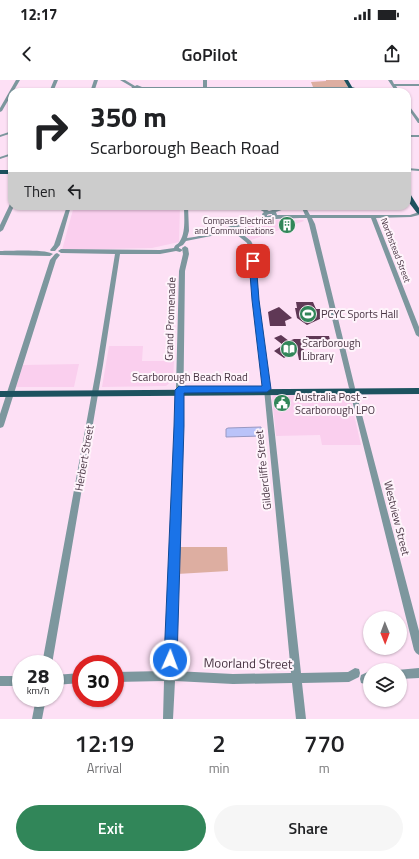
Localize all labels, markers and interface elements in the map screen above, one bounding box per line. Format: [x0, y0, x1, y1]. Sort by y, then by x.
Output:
text: 12:17 [20, 3, 57, 26]
text: GoPilot [182, 41, 237, 68]
icon: back [16, 43, 38, 65]
icon: share [381, 43, 403, 65]
text: 350 m [90, 95, 167, 138]
icon: right [24, 104, 76, 156]
text: Scarborough Beach Road [90, 134, 279, 161]
text: Then [24, 180, 56, 203]
icon: left [64, 180, 86, 202]
place label: Compass Electrical and Communications [194, 214, 274, 237]
building icon: Compass Electrical and Communications [277, 215, 297, 235]
street label: Northstead Street [378, 216, 415, 285]
pin [236, 244, 270, 278]
icon: arrive [242, 250, 264, 272]
street label: Grand Promenade [161, 276, 179, 361]
sports icon: PCYC Sports Hall [298, 304, 318, 324]
place label: PCYC Sports Hall [321, 306, 398, 322]
place label: Scarborough Library [302, 335, 361, 364]
library icon: Scarborough Library [279, 339, 299, 359]
street label: Scarborough Beach Road [132, 369, 248, 385]
place label: Australia Post - Scarborough LPO [295, 389, 375, 418]
public building icon: Australia Post - Scarborough LPO [272, 393, 292, 413]
street label: Herbert Street [70, 424, 98, 492]
street label: Gildercliffe Street [251, 429, 275, 511]
street label: Westview Street [380, 479, 414, 557]
north arrow [363, 611, 407, 655]
map controls [363, 611, 407, 707]
position arrow [149, 639, 191, 681]
street label: Moorland Street [203, 652, 293, 674]
speed limit sign: 30 [72, 655, 124, 707]
text: 28 [27, 660, 49, 691]
button: layers [363, 663, 407, 707]
text: km/h [27, 683, 49, 698]
text: 12:19 [75, 725, 134, 761]
text: 2 [212, 725, 226, 761]
text: 770 [304, 725, 344, 761]
text: Arrival [87, 758, 122, 778]
text: min [209, 758, 229, 778]
text: m [319, 758, 330, 778]
button: Exit [16, 805, 206, 851]
button: Share [214, 805, 403, 851]

